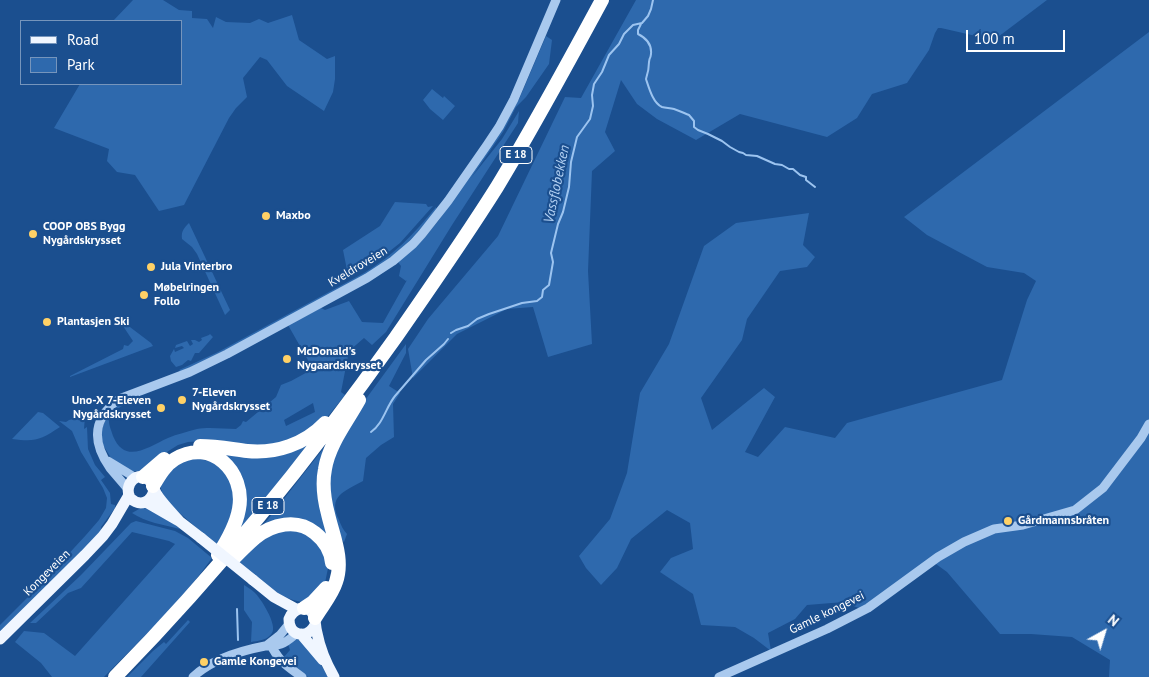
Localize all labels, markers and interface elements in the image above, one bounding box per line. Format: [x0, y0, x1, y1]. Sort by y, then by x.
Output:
legend [20, 20, 182, 85]
scale bar [969, 20, 1068, 52]
text: 100 m [974, 29, 1015, 48]
text: Road [67, 30, 99, 49]
text: Park [67, 55, 95, 74]
water label: Vassflobekken [541, 143, 573, 225]
road number: E 18 [500, 146, 532, 164]
place label: Maxbo [276, 209, 311, 223]
marker: Maxbo [260, 210, 272, 222]
place label: COOP OBS Bygg Nygårdskrysset [43, 220, 125, 248]
marker: COOP OBS Bygg Nygårdskrysset [27, 228, 39, 240]
street label: Kveldroveien [326, 244, 390, 290]
place label: Jula Vinterbro [161, 260, 232, 274]
marker: Jula Vinterbro [145, 261, 157, 273]
place label: Møbelringen Follo [154, 281, 219, 309]
marker: Møbelringen Follo [138, 289, 150, 301]
place label: Plantasjen Ski [57, 315, 129, 329]
marker: Plantasjen Ski [41, 316, 53, 328]
place label: McDonald's Nygaardskrysset [297, 345, 381, 373]
marker: McDonald's Nygaardskrysset [281, 353, 293, 365]
place label: 7-Eleven Nygårdskrysset [192, 386, 270, 414]
place label: Uno-X 7-Eleven Nygårdskrysset [72, 394, 151, 422]
marker: 7-Eleven Nygårdskrysset [176, 394, 188, 406]
marker: Uno-X 7-Eleven Nygårdskrysset [155, 402, 167, 414]
road number: E 18 [252, 498, 284, 514]
place label: Gårdmannsbråten [1018, 514, 1109, 528]
marker: Gårdmannsbråten [1002, 515, 1014, 527]
street label: Kongeveien [21, 547, 73, 599]
street label: Gamle kongevei [787, 589, 867, 637]
north arrow [1079, 607, 1129, 657]
text: N [1104, 610, 1123, 630]
place label: Gamle Kongevei [214, 655, 297, 669]
marker: Gamle Kongevei [198, 656, 210, 668]

